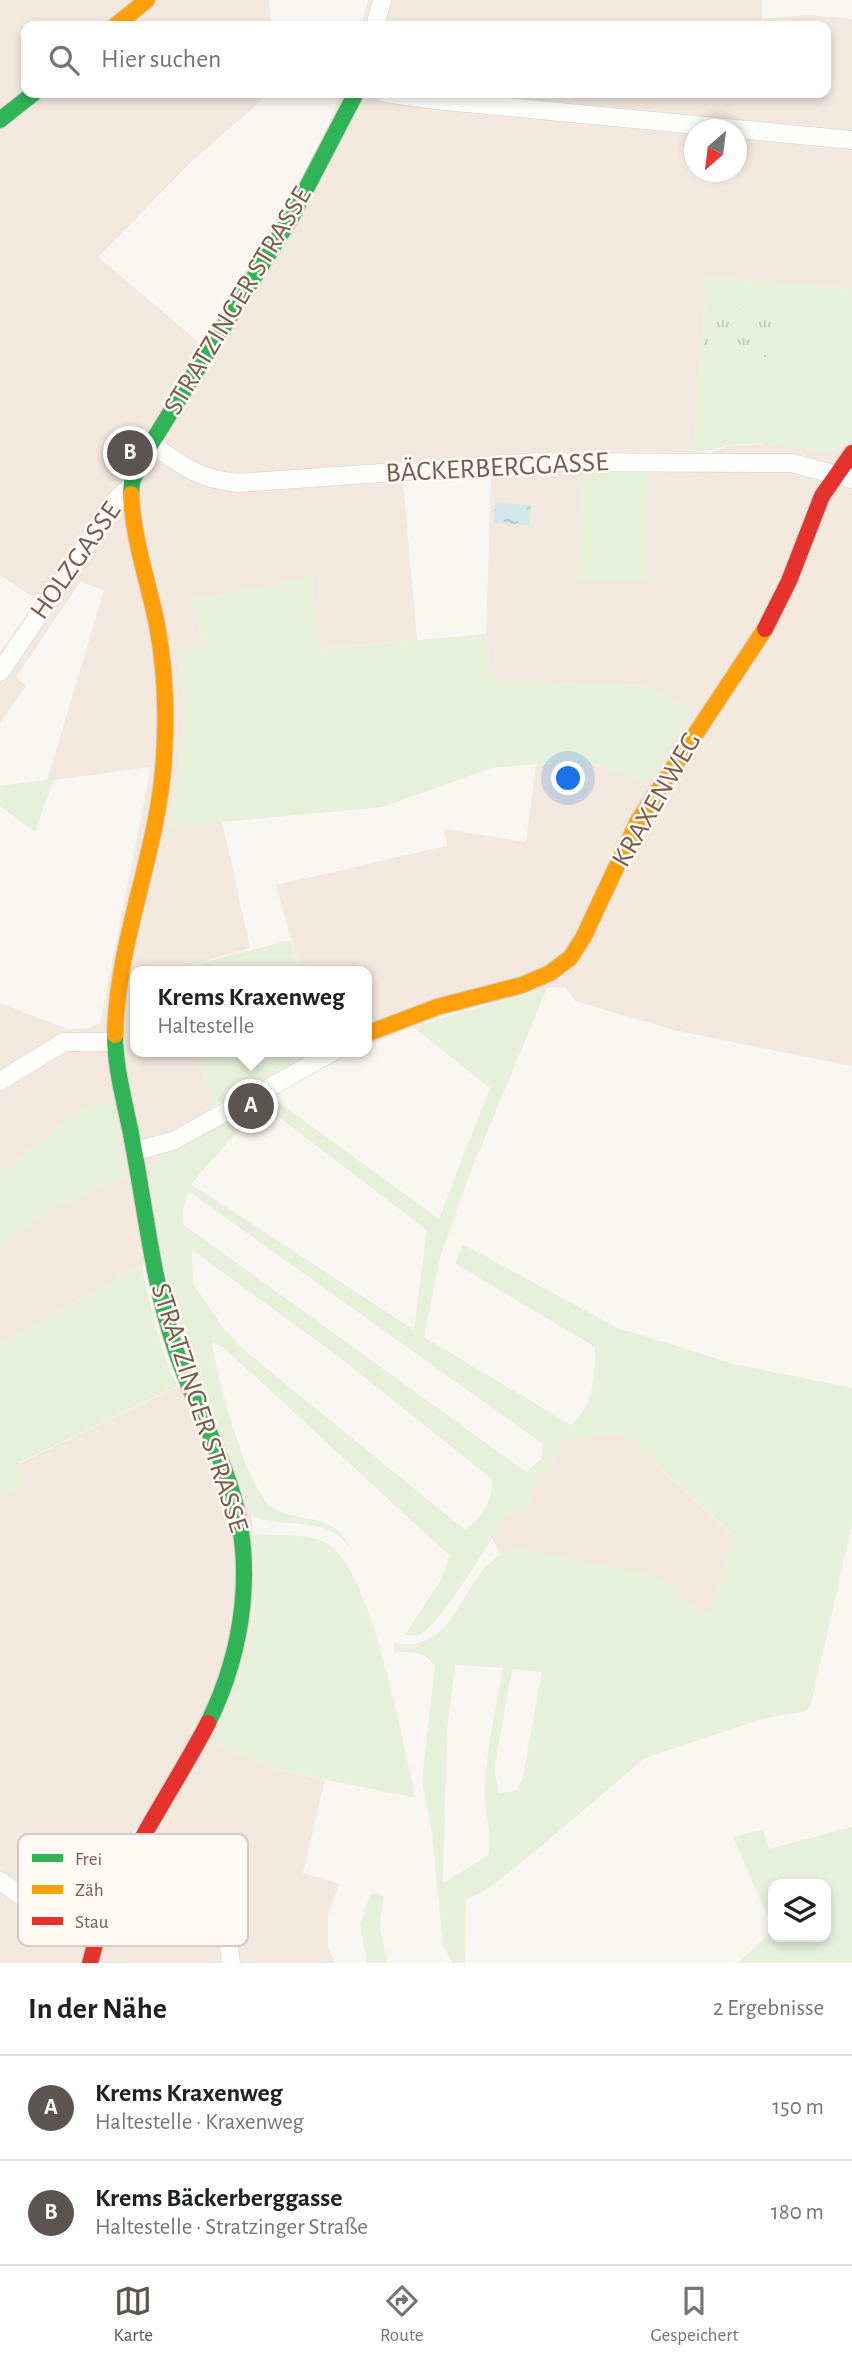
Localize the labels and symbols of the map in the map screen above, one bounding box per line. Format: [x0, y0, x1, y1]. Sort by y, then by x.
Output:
north arrow [684, 119, 747, 182]
street label: STRATZINGER STRASSE [159, 182, 317, 420]
pin: B [107, 427, 153, 479]
street label: BÄCKERBERGGASSE [385, 446, 609, 488]
street label: HOLZGASSE [26, 497, 126, 625]
street label: KRAXENWEG [607, 728, 707, 872]
your location [551, 761, 585, 795]
pin: A [228, 1080, 274, 1132]
street label: STRATZINGER STRASSE [146, 1280, 252, 1536]
legend [18, 1834, 248, 1946]
text: Frei [75, 1850, 102, 1869]
text: Zäh [75, 1881, 104, 1900]
text: Stau [75, 1913, 109, 1932]

